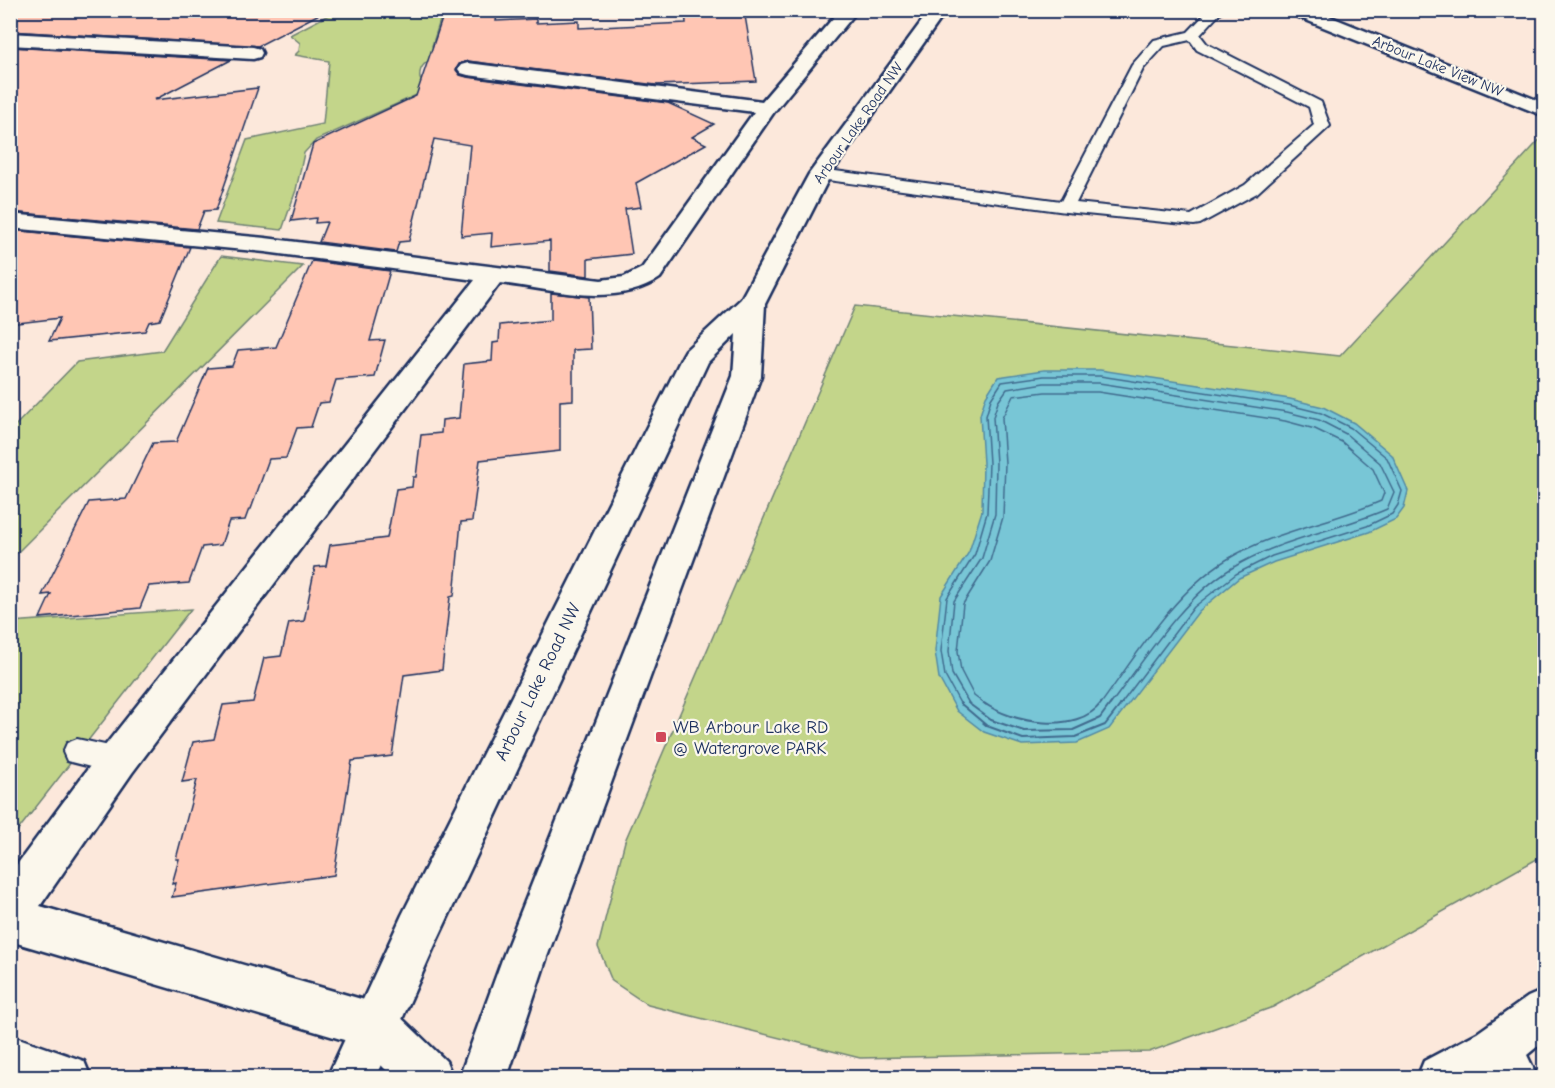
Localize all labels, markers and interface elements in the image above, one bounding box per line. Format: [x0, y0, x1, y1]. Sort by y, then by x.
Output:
street label: Arbour Lake View NW [1370, 32, 1506, 100]
street label: Arbour Lake Road NW [809, 59, 907, 187]
street label: Arbour Lake Road NW [491, 599, 585, 764]
place label: WB Arbour Lake RD @ Watergrove PARK [673, 717, 828, 759]
marker: WB Arbour Lake RD @ Watergrove PARK [654, 730, 668, 744]

